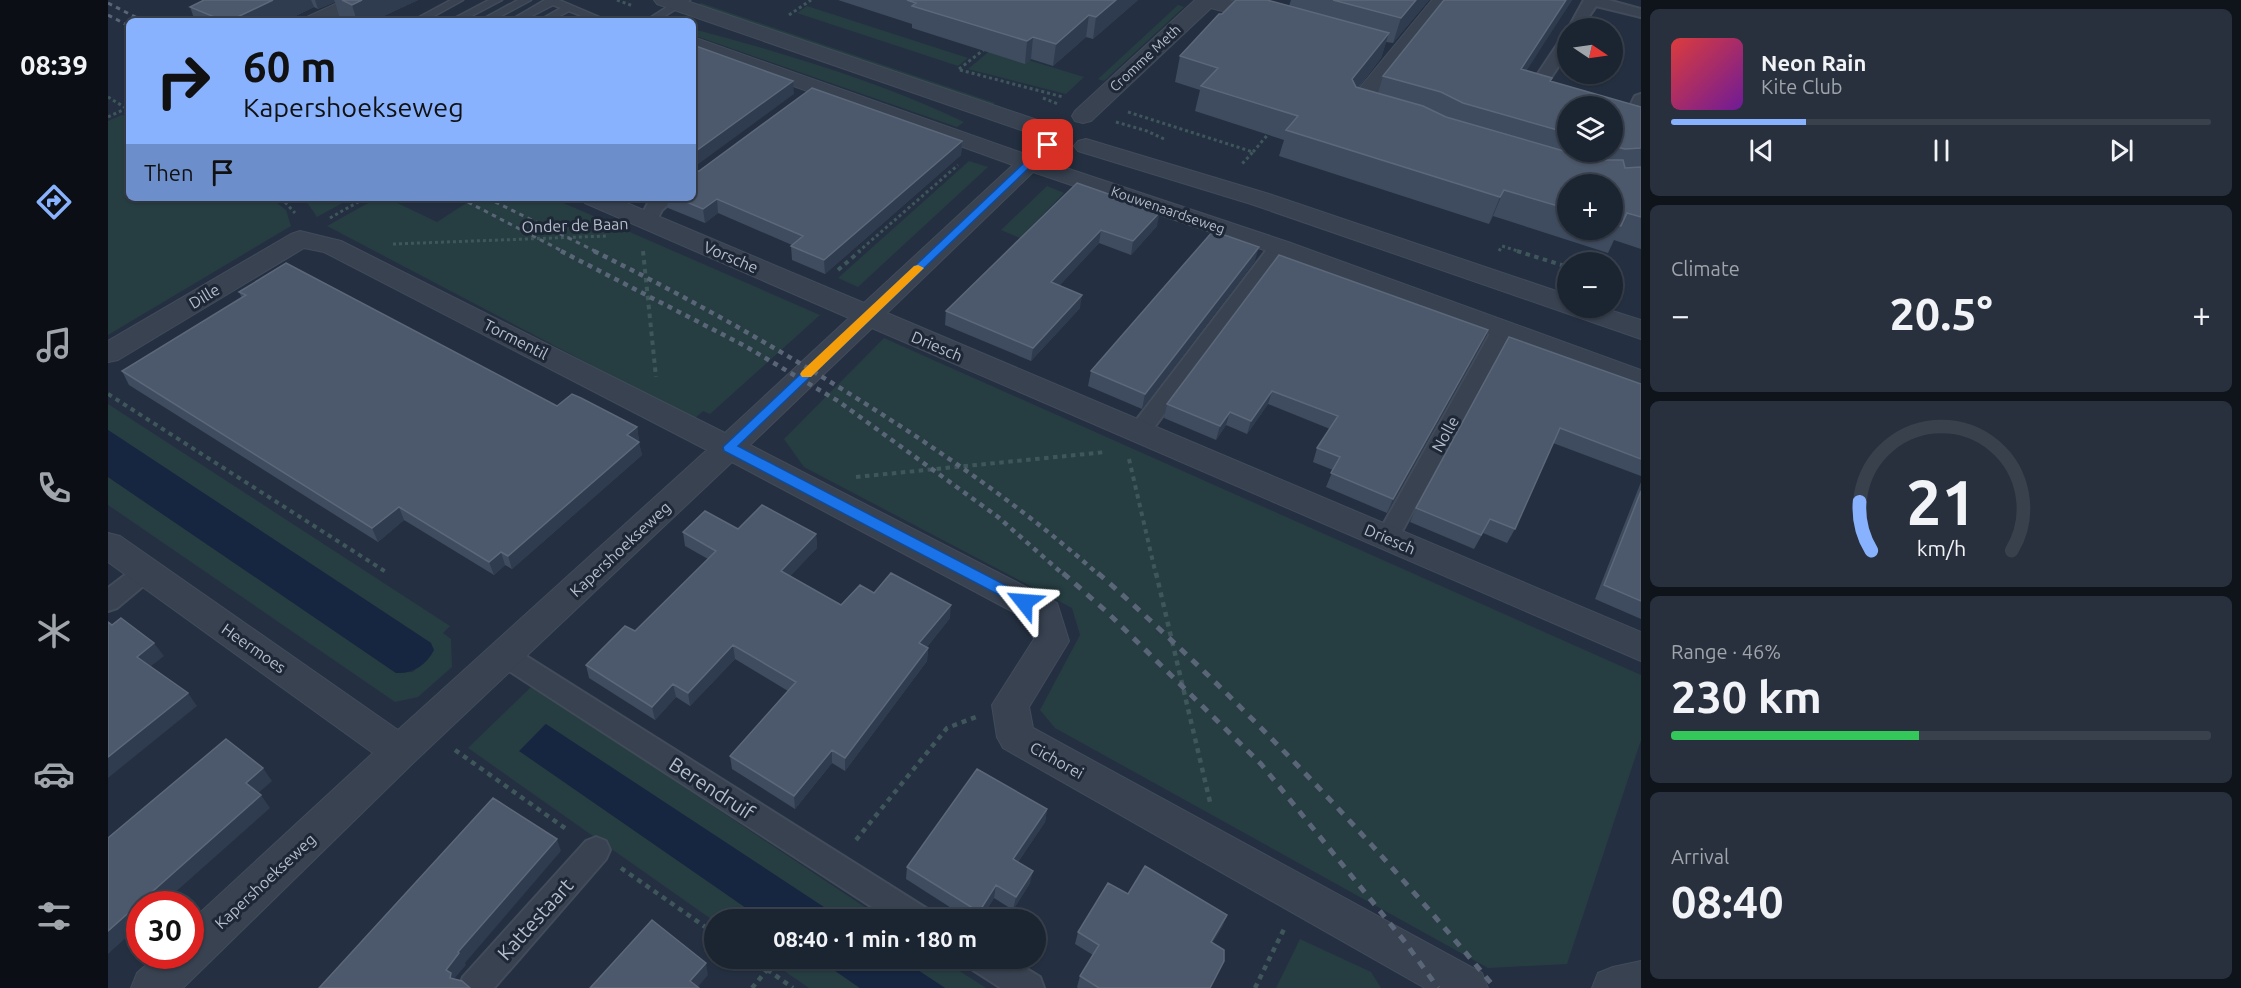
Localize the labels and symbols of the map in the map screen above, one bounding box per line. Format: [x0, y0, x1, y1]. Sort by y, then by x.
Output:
north arrow [1557, 18, 1623, 84]
street label: Cromme Meth [1106, 21, 1184, 95]
pin [1022, 119, 1073, 170]
street label: Kouwenaardseweg [1109, 183, 1227, 237]
street label: Onder de Baan [521, 214, 629, 236]
street label: Vorsche [701, 238, 761, 276]
street label: Dille [185, 280, 223, 312]
street label: Tormentil [481, 315, 551, 363]
street label: Driesch [909, 327, 965, 365]
street label: Nolle [1428, 413, 1462, 455]
street label: Kapershoekseweg [566, 498, 674, 600]
street label: Driesch [1362, 520, 1418, 558]
position arrow [992, 570, 1056, 634]
street label: Heermoes [219, 619, 289, 677]
street label: Cichorei [1027, 738, 1087, 782]
street label: Berendruif [665, 752, 759, 824]
street label: Kapershoekseweg [211, 830, 319, 932]
street label: Kattestaart [492, 873, 578, 964]
speed limit sign: 30 [126, 891, 204, 969]

